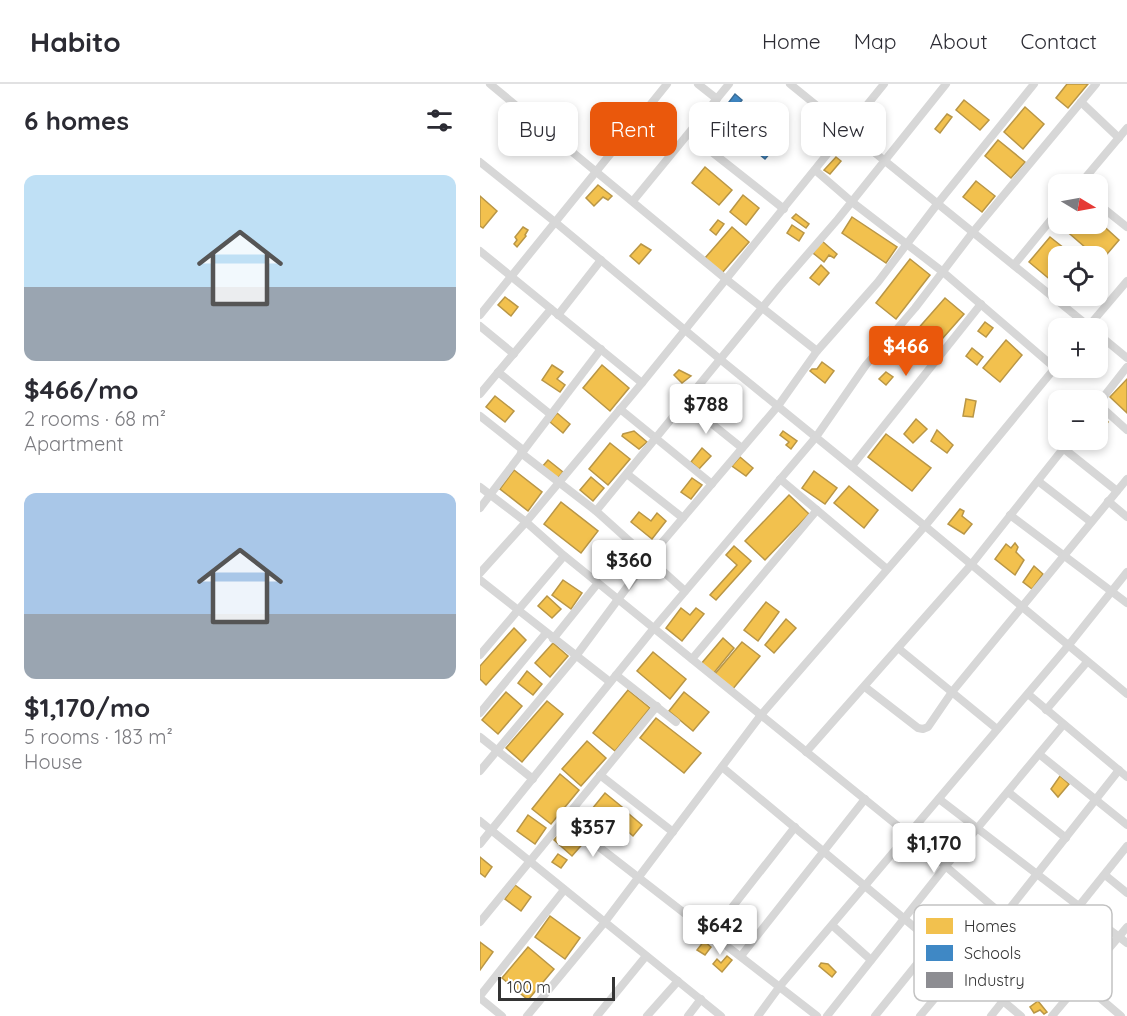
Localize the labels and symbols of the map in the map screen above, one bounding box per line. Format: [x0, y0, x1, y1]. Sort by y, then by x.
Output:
north arrow [1048, 174, 1108, 234]
pin: $466 [870, 326, 942, 377]
pin: $788 [670, 384, 742, 435]
pin: $360 [593, 540, 665, 591]
pin: $357 [557, 807, 629, 858]
pin: $1,170 [885, 823, 983, 874]
pin: $642 [684, 905, 756, 956]
legend [914, 905, 1112, 1001]
text: Homes [964, 916, 1016, 936]
text: Schools [964, 943, 1021, 963]
text: Industry [964, 970, 1024, 990]
scale bar [498, 974, 615, 1002]

